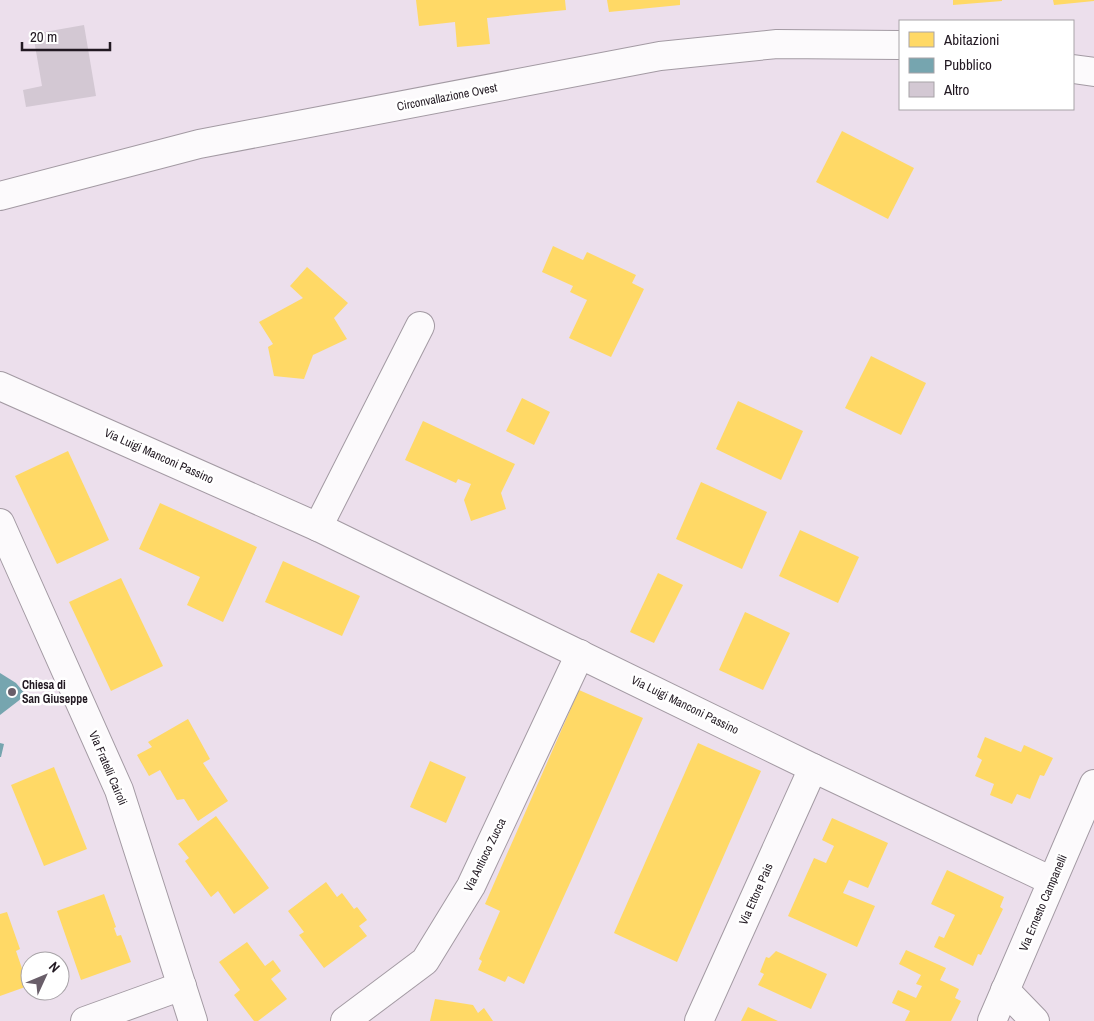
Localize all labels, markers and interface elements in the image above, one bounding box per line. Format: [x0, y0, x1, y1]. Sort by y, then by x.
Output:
scale bar [22, 20, 110, 52]
legend [899, 20, 1074, 110]
text: 20 m [30, 26, 57, 47]
text: Abitazioni [943, 29, 999, 50]
text: Pubblico [944, 54, 992, 75]
street label: Circonvallazione Ovest [396, 79, 499, 115]
text: Altro [943, 79, 969, 100]
street label: Via Luigi Manconi Passino [102, 425, 216, 487]
street label: Via Luigi Manconi Passino [628, 672, 742, 738]
place label: Chiesa di San Giuseppe [22, 677, 88, 707]
marker: Chiesa di San Giuseppe [6, 686, 18, 698]
street label: Via Fratelli Cairoli [85, 728, 131, 808]
street label: Via Antioco Zucca [460, 815, 510, 894]
street label: Via Ernesto Campanelli [1015, 852, 1071, 954]
street label: Via Ettore Pais [735, 861, 777, 927]
north arrow [20, 951, 70, 1001]
text: N [45, 958, 64, 976]

